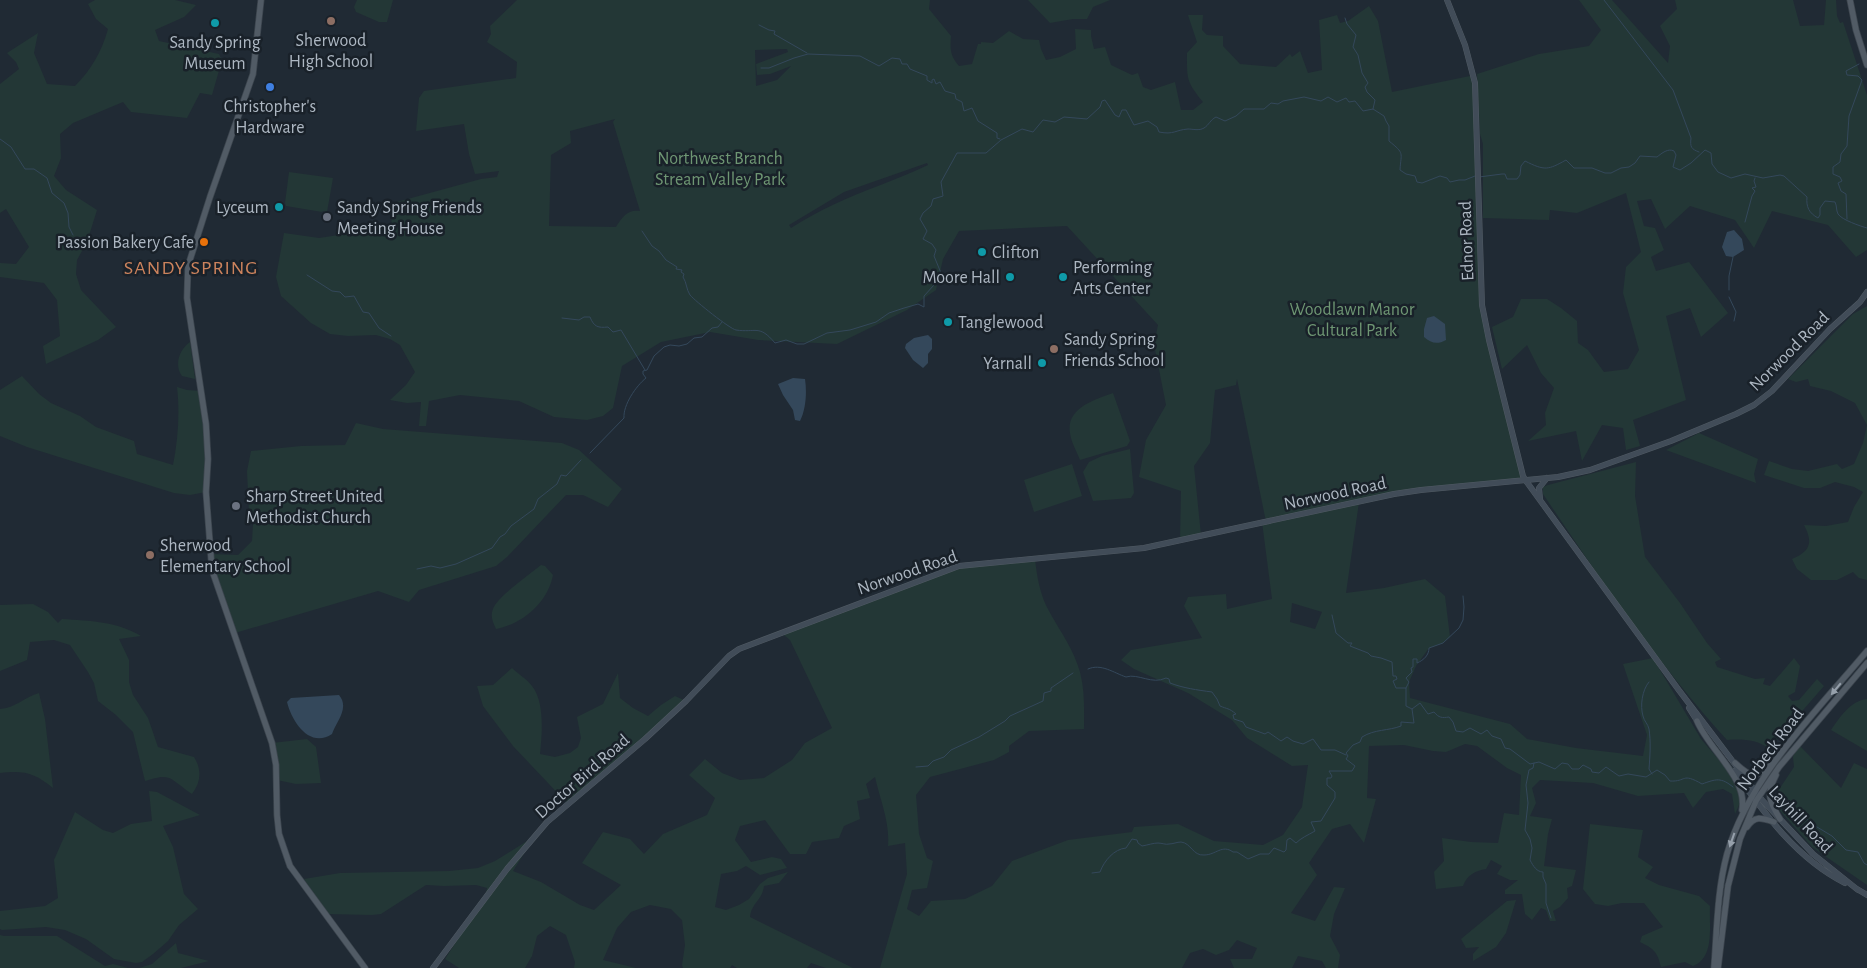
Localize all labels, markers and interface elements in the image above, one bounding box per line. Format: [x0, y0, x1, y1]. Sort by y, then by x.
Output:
marker: Sherwood High School [325, 15, 337, 27]
marker: Sandy Spring Museum [209, 17, 221, 29]
place label: Sherwood High School [289, 32, 373, 71]
place label: Sandy Spring Museum [169, 34, 261, 73]
marker: Christopher's Hardware [264, 81, 276, 93]
place label: Christopher's Hardware [224, 98, 316, 137]
park label: Northwest Branch Stream Valley Park [655, 150, 786, 189]
place label: Lyceum [216, 199, 269, 217]
place label: Sandy Spring Friends Meeting House [337, 199, 482, 238]
marker: Lyceum [273, 201, 285, 213]
street label: Ednor Road [1457, 201, 1477, 281]
marker: Sandy Spring Friends Meeting House [321, 211, 333, 223]
place label: Passion Bakery Cafe [56, 234, 194, 252]
marker: Passion Bakery Cafe [198, 236, 210, 248]
place label: Clifton [992, 244, 1039, 262]
marker: Clifton [976, 246, 988, 258]
district label: SANDY SPRING [124, 258, 258, 278]
place label: Performing Arts Center [1073, 259, 1152, 298]
place label: Moore Hall [922, 269, 1000, 287]
marker: Moore Hall [1004, 271, 1016, 283]
marker: Performing Arts Center [1057, 271, 1069, 283]
park label: Woodlawn Manor Cultural Park [1289, 301, 1415, 340]
street label: Norwood Road [1746, 308, 1833, 395]
place label: Tanglewood [958, 314, 1043, 332]
marker: Tanglewood [942, 316, 954, 328]
place label: Sandy Spring Friends School [1064, 331, 1164, 370]
marker: Sandy Spring Friends School [1048, 343, 1060, 355]
place label: Yarnall [983, 355, 1032, 373]
marker: Yarnall [1036, 357, 1048, 369]
street label: Norwood Road [1282, 474, 1388, 514]
place label: Sharp Street United Methodist Church [246, 488, 383, 527]
marker: Sharp Street United Methodist Church [230, 500, 242, 512]
place label: Sherwood Elementary School [160, 537, 291, 576]
street label: Norwood Road [855, 547, 960, 598]
marker: Sherwood Elementary School [144, 549, 156, 561]
one-way arrow [1830, 682, 1841, 695]
street label: Norbeck Road [1734, 705, 1807, 794]
street label: Doctor Bird Road [532, 731, 633, 822]
street label: Layhill Road [1765, 783, 1836, 857]
one-way arrow [1728, 833, 1735, 848]

